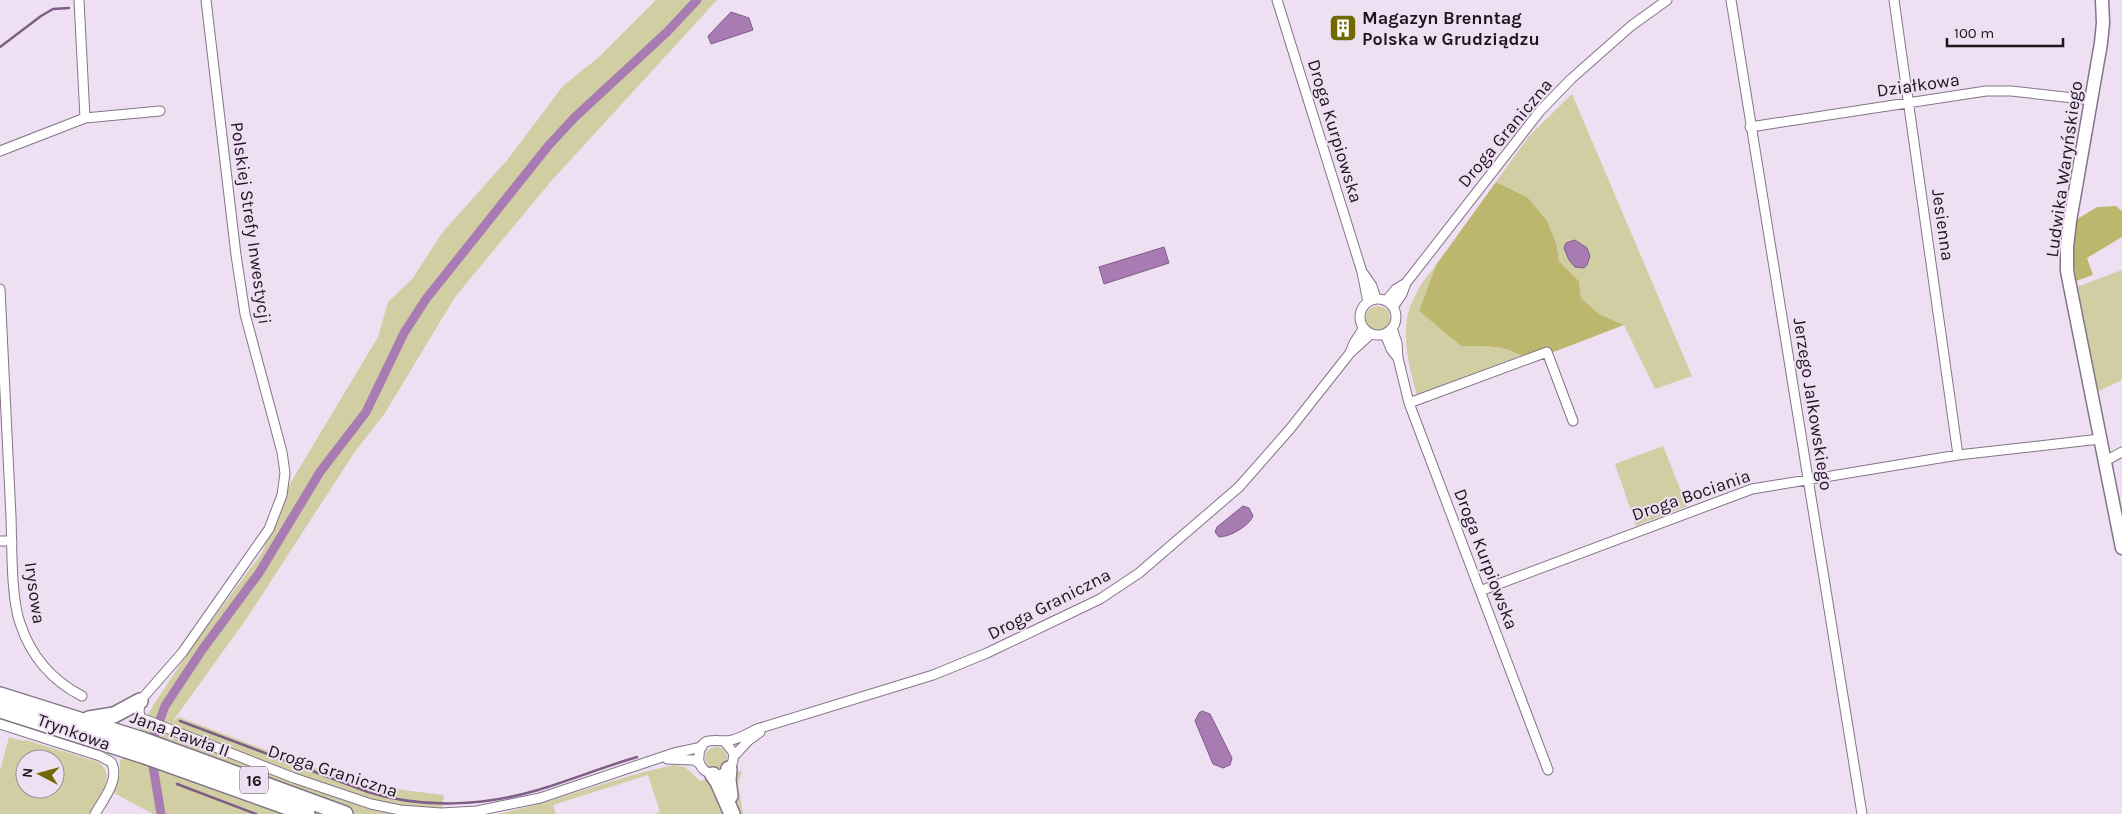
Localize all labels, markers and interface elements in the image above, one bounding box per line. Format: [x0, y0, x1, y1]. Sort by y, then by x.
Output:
place label: Magazyn Brenntag Polska w Grudziądzu [1362, 7, 1540, 50]
building icon: Magazyn Brenntag Polska w Grudziądzu [1328, 13, 1358, 43]
scale bar [1947, 15, 2063, 47]
text: 100 m [1954, 24, 1994, 42]
street label: Droga Kurpiowska [1303, 56, 1367, 206]
street label: Działkowa [1875, 68, 1961, 102]
street label: Droga Graniczna [1453, 74, 1557, 192]
street label: Ludwika Waryńskiego [2041, 79, 2087, 259]
street label: Polskiej Strefy Inwestycji [226, 120, 276, 326]
street label: Jesienna [1927, 188, 1959, 262]
street label: Jerzego Jalkowskiego [1788, 316, 1838, 492]
street label: Droga Bociania [1629, 464, 1753, 526]
street label: Droga Kurpiowska [1449, 485, 1523, 633]
street label: Irysowa [20, 561, 50, 625]
street label: Droga Graniczna [984, 563, 1114, 645]
street label: Jana Pawła II [127, 706, 233, 762]
street label: Trynkowa [34, 709, 114, 755]
street label: Droga Graniczna [265, 740, 401, 802]
north arrow [15, 749, 65, 799]
road number: 16 [240, 766, 268, 794]
text: N [19, 767, 37, 779]

